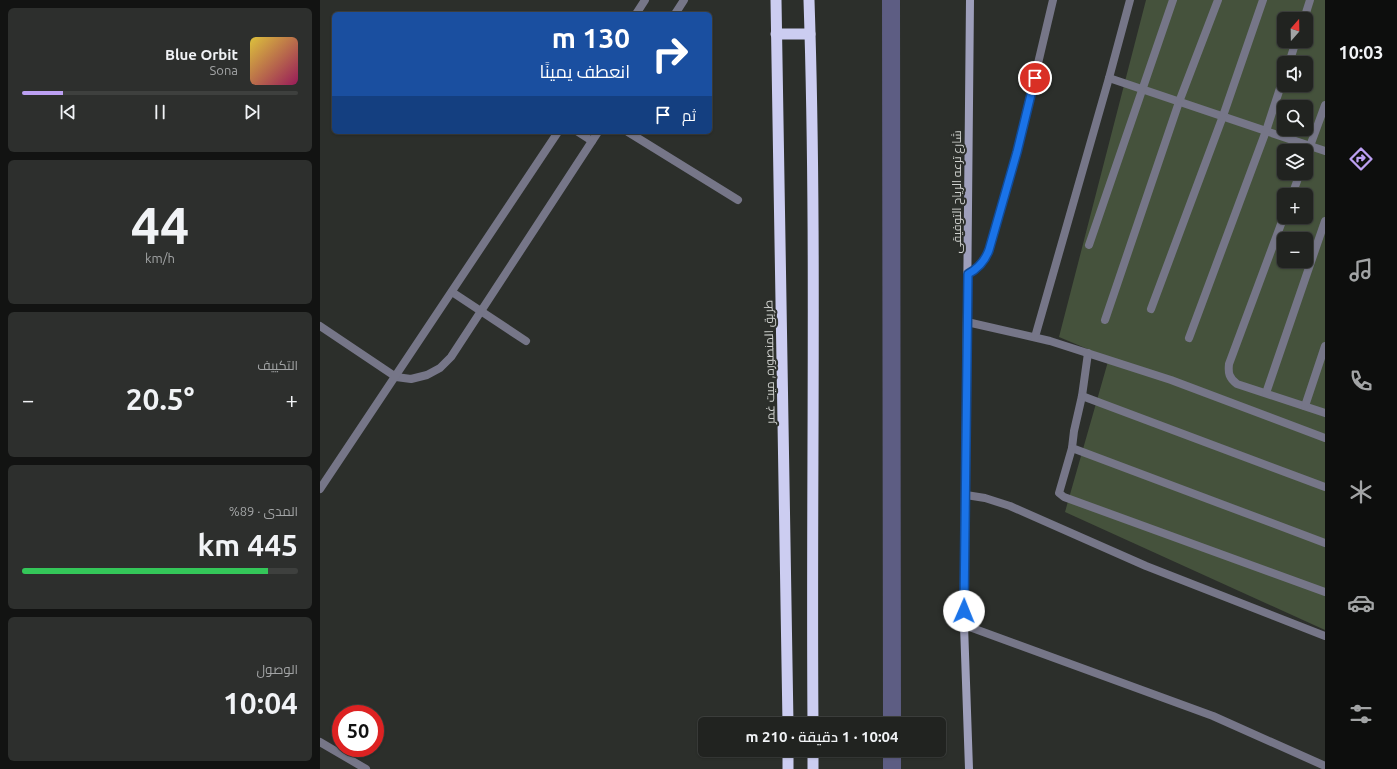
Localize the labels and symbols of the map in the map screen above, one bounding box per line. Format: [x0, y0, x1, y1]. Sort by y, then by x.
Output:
north arrow [1277, 12, 1313, 48]
pin [1018, 61, 1052, 95]
street label: شارع ترعه الرياح التوفيقى [950, 130, 965, 254]
street label: طريق المنصوره, ميت غمر [761, 300, 778, 425]
position arrow [943, 590, 985, 632]
speed limit sign: 50 [332, 705, 384, 757]

